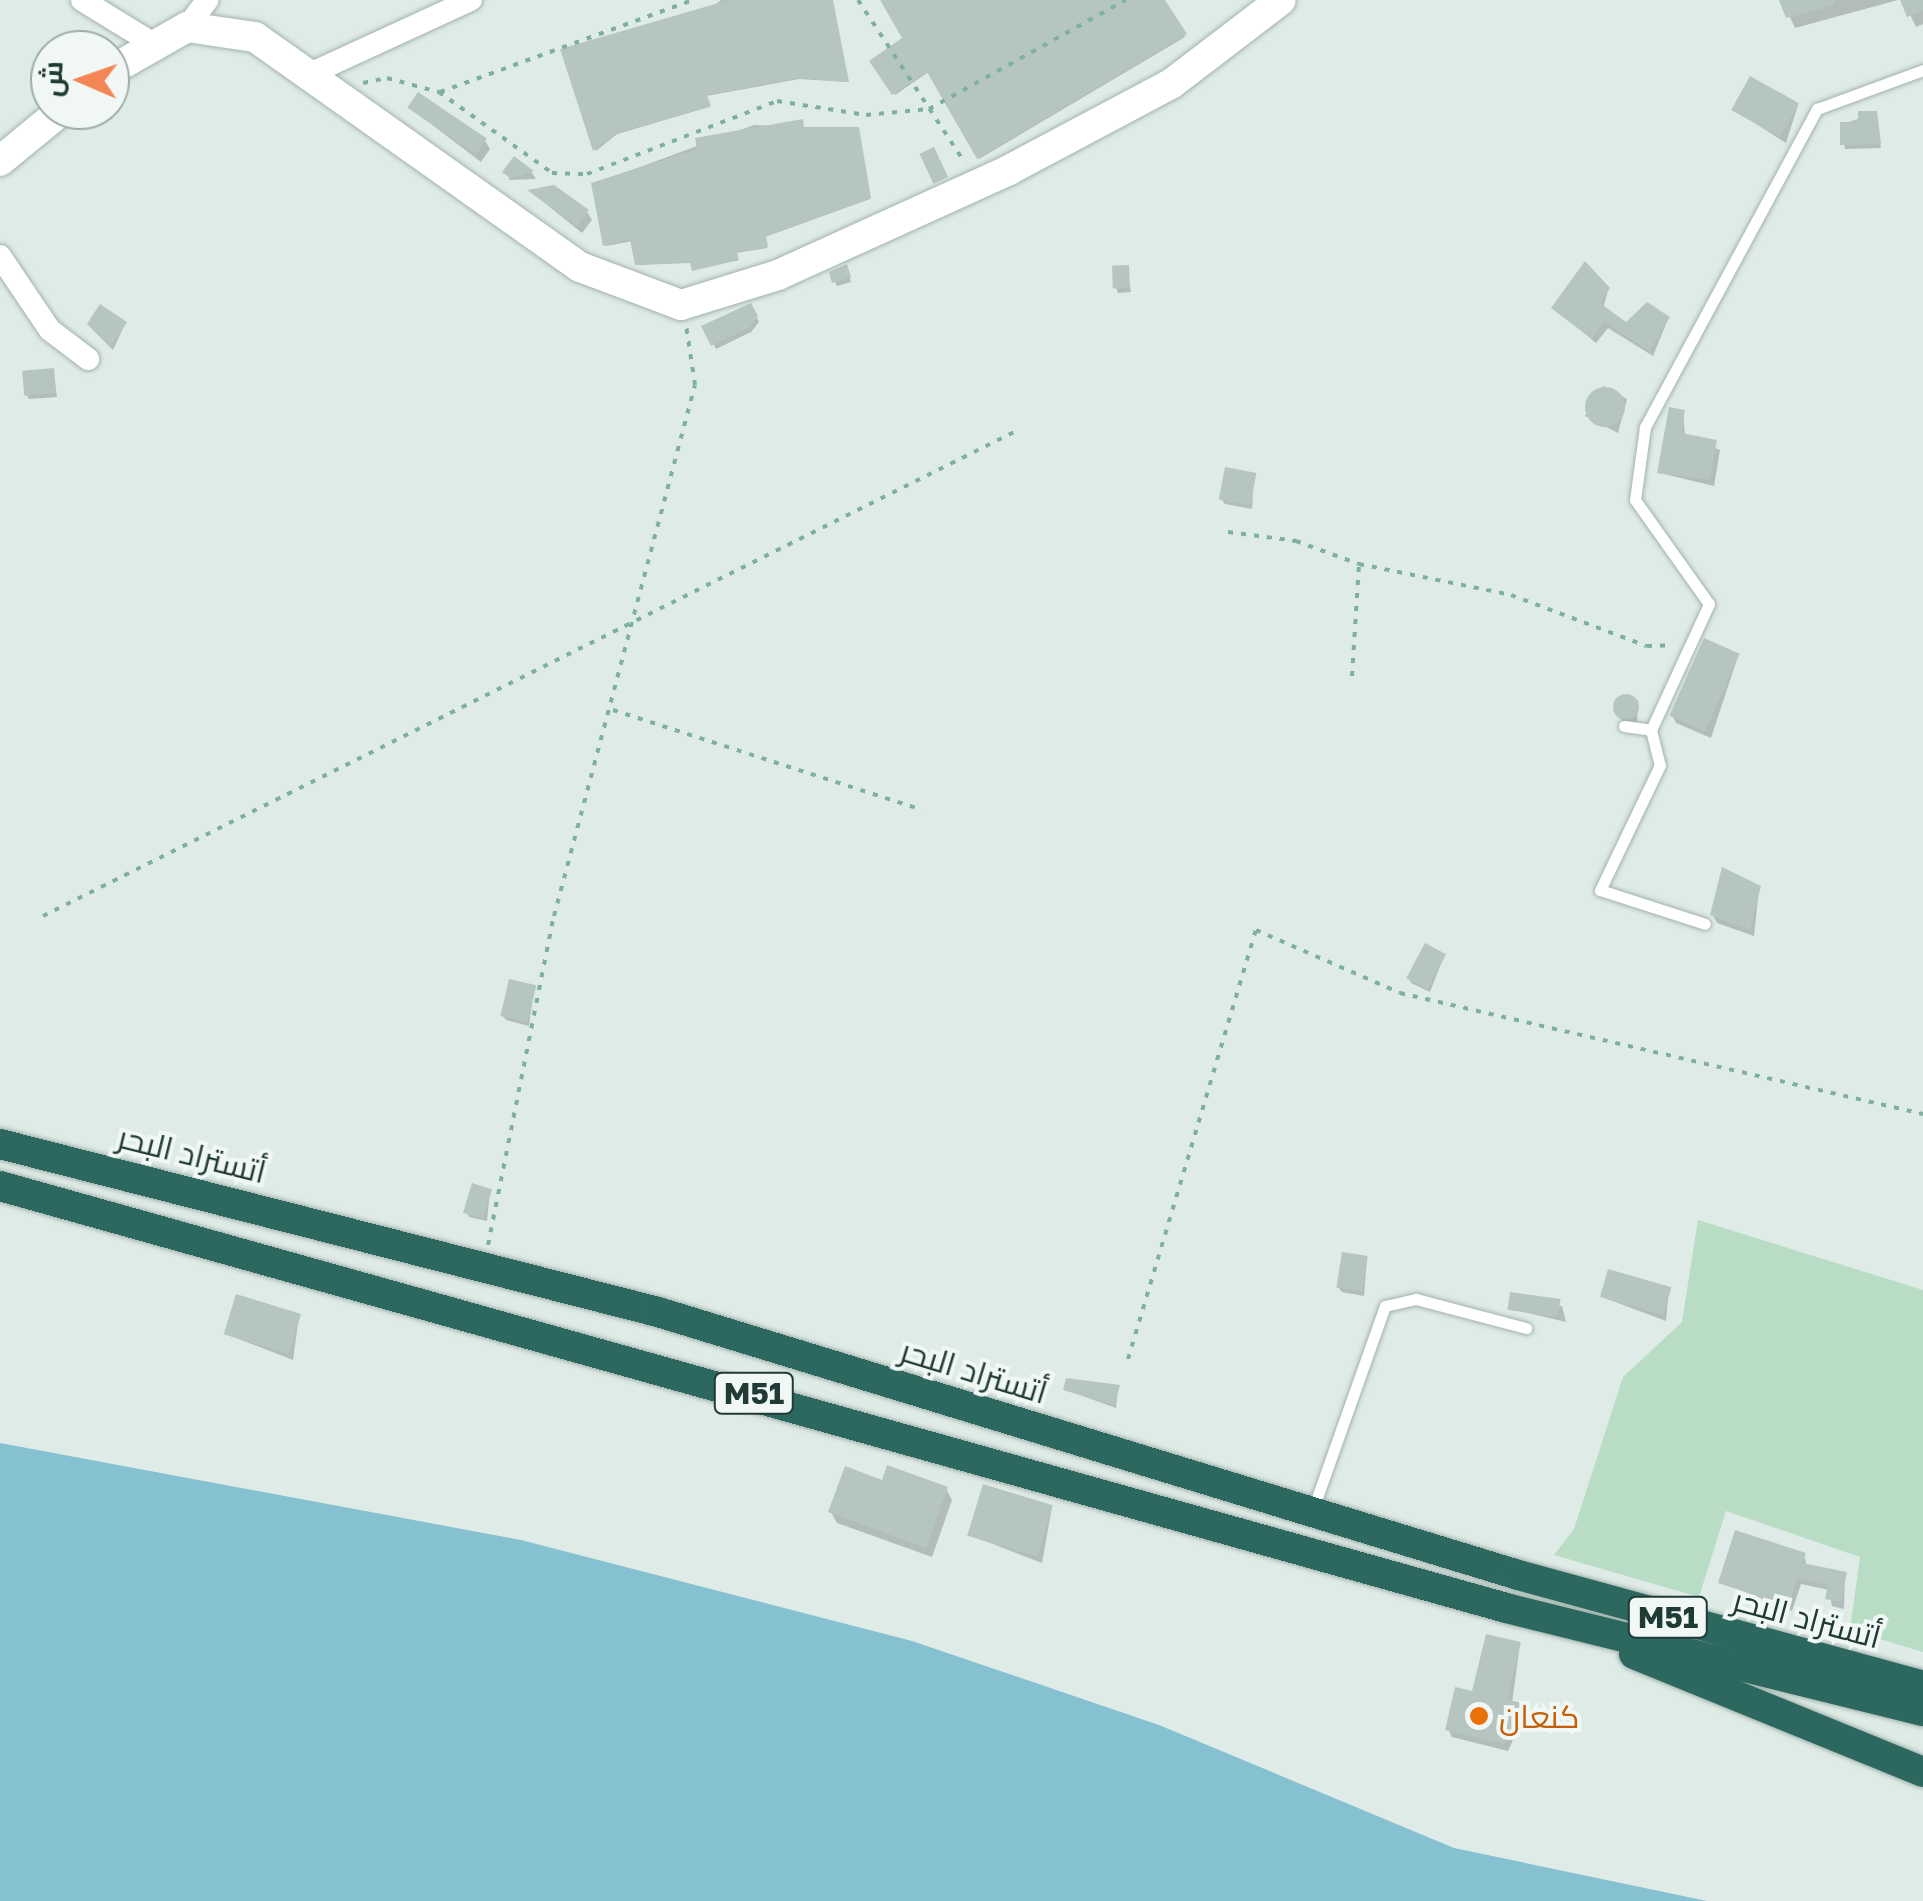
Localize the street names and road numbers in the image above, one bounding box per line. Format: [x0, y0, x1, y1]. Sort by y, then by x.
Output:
street label: أتستراد البحر [114, 1117, 270, 1191]
street label: أتستراد البحر [896, 1330, 1052, 1412]
road number: M51 [712, 1368, 796, 1418]
street label: أتستراد البحر [1729, 1580, 1885, 1656]
road number: M51 [1626, 1592, 1710, 1642]

